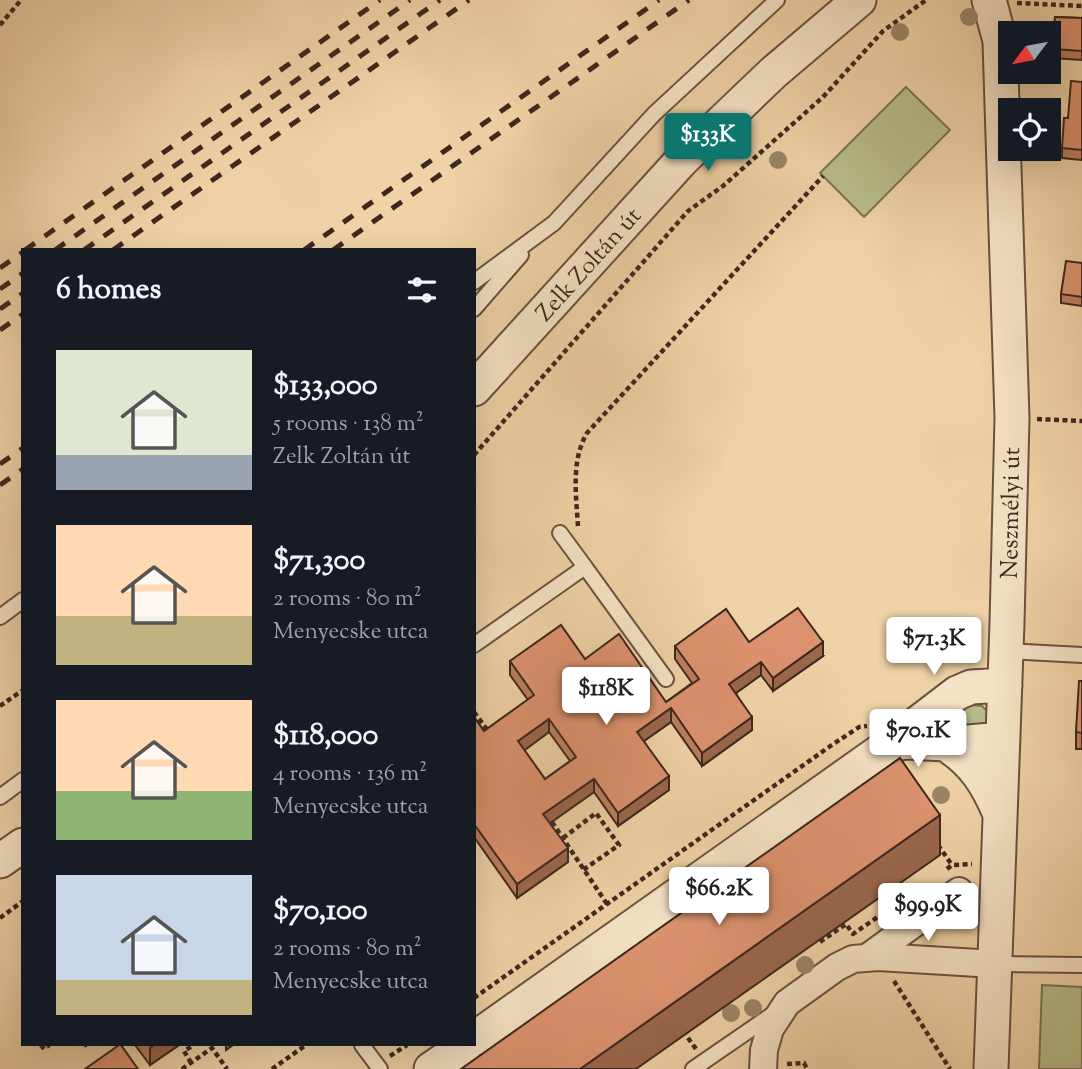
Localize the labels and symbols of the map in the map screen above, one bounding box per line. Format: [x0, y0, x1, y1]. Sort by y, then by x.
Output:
north arrow [998, 21, 1060, 84]
pin: $133K [659, 114, 757, 173]
street label: Zelk Zoltán út [529, 201, 650, 330]
street label: Neszmélyi út [994, 447, 1030, 579]
pin: $71.3K [877, 618, 991, 677]
pin: $118K [557, 668, 655, 727]
pin: $70.1K [861, 710, 975, 769]
pin: $66.2K [662, 867, 776, 927]
pin: $99.9K [871, 884, 985, 943]

